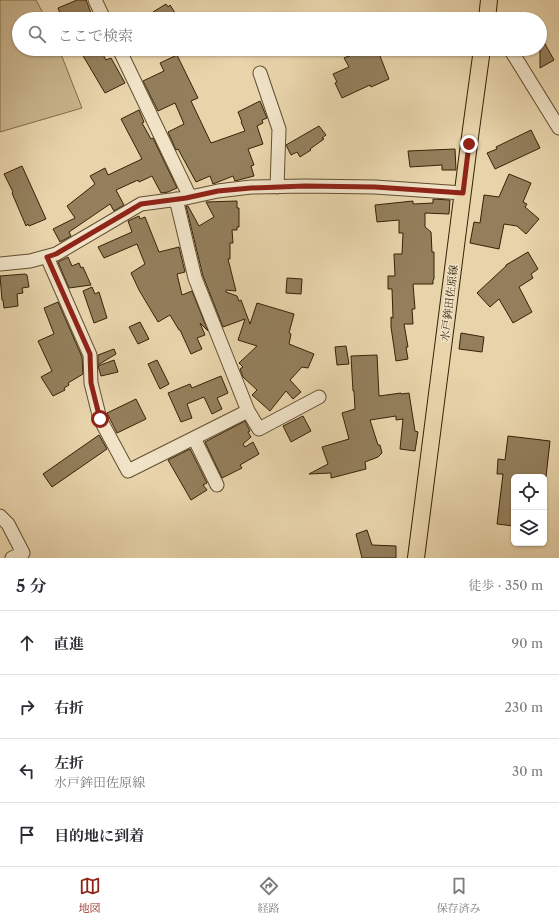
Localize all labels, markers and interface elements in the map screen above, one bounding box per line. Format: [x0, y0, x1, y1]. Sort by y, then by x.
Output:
search box [12, 12, 547, 56]
icon: search [26, 23, 48, 45]
text: ここで検索 [58, 26, 133, 45]
route end [460, 135, 478, 153]
street label: 水戸鉾田佐原線 [437, 264, 461, 342]
route start [91, 410, 109, 428]
map controls [511, 474, 547, 546]
button: locate [511, 474, 547, 510]
button: layers [511, 510, 547, 546]
text: 5 分 [16, 576, 47, 596]
text: 徒歩 · 350 m [468, 577, 543, 593]
icon: ahead [16, 632, 38, 654]
text: 直進 [54, 634, 84, 653]
text: 90 m [512, 635, 543, 651]
icon: right [16, 696, 38, 718]
text: 右折 [54, 698, 84, 717]
text: 230 m [505, 699, 543, 715]
text: 左折 [54, 753, 84, 772]
icon: left [16, 760, 38, 782]
text: 30 m [512, 763, 543, 779]
text: 水戸鉾田佐原線 [54, 774, 145, 790]
icon: arrive [16, 824, 38, 846]
text: 目的地に到着 [54, 826, 144, 845]
tab: 地図 [79, 875, 101, 915]
tab: 経路 [258, 875, 280, 915]
tab: 保存済み [437, 875, 481, 915]

